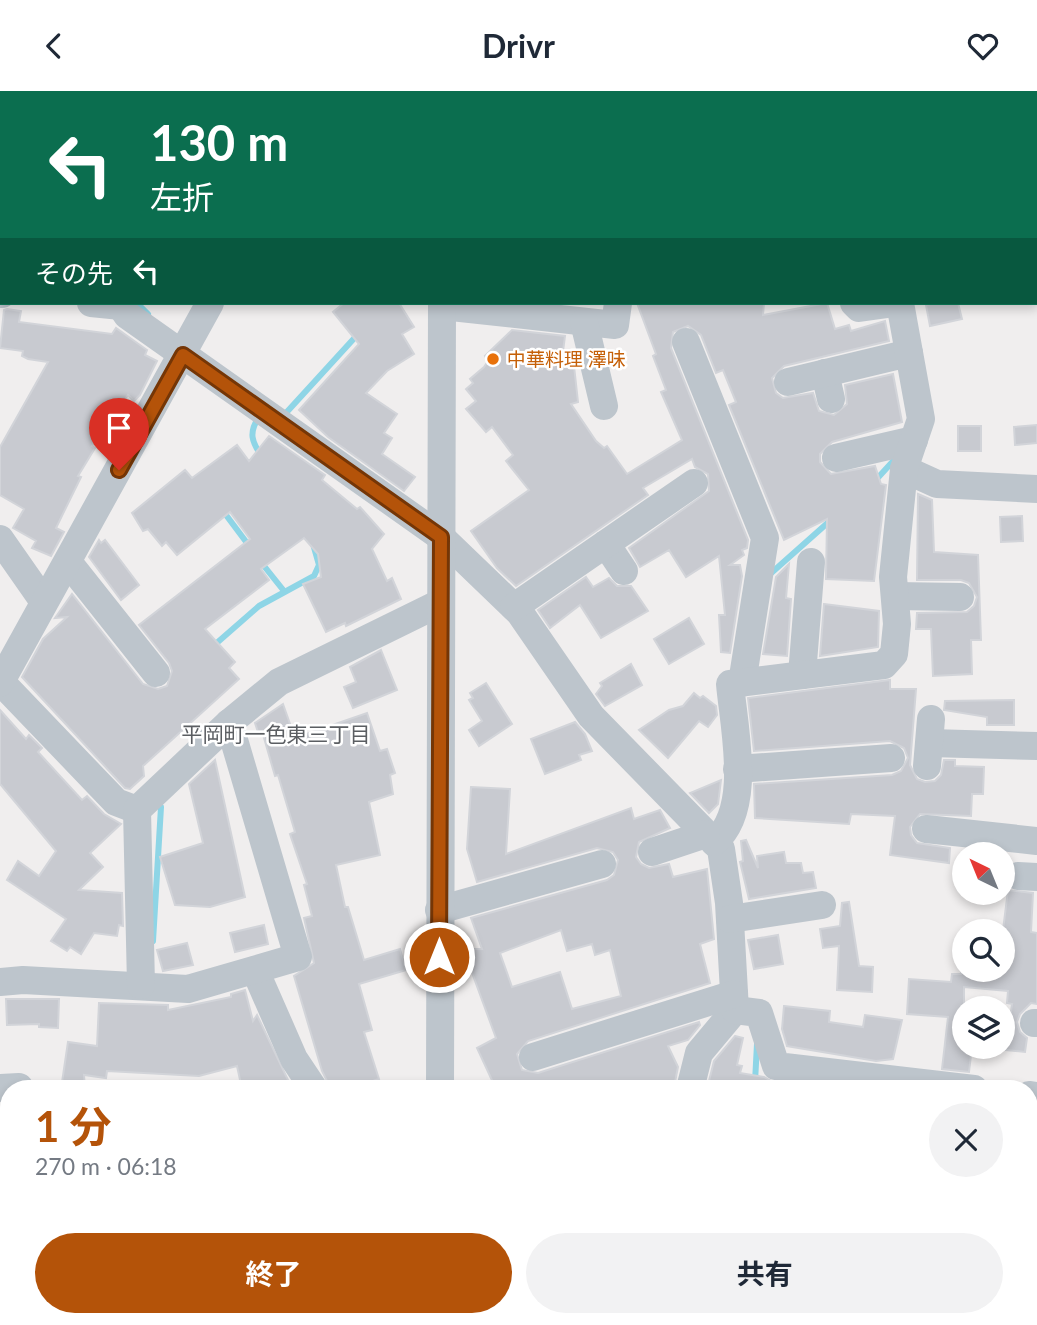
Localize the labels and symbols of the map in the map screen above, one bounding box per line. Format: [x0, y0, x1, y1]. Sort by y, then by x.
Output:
place label: 中華料理 澤味 [507, 347, 626, 370]
marker: 中華料理 澤味 [485, 351, 501, 367]
pin [89, 398, 149, 470]
district label: 平岡町一色東三丁目 [182, 721, 371, 746]
north arrow [952, 842, 1015, 905]
position arrow [402, 920, 476, 994]

